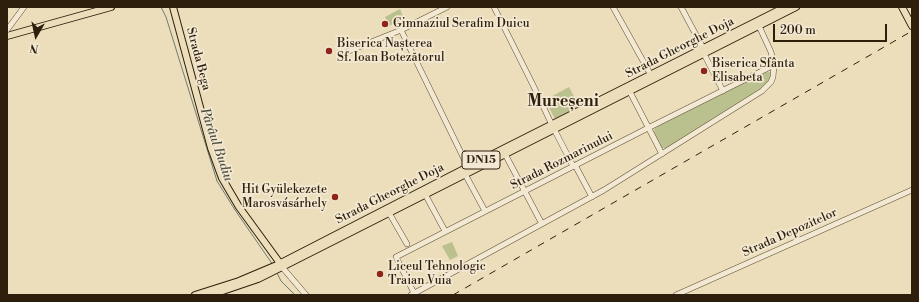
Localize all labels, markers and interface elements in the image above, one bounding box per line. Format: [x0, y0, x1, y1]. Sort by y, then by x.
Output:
street label: Strada Gheorghe Doja [623, 14, 737, 82]
north arrow [16, 16, 56, 56]
scale bar [775, 16, 889, 42]
place label: Gimnaziul Serafim Duicu [393, 17, 530, 31]
marker: Gimnaziul Serafim Duicu [380, 19, 390, 29]
text: 200 m [780, 23, 816, 38]
street label: Strada Bega [183, 26, 213, 92]
place label: Biserica Nașterea Sf. Ioan Botezătorul [337, 37, 444, 65]
text: N [29, 40, 40, 55]
marker: Biserica Nașterea Sf. Ioan Botezătorul [324, 46, 334, 56]
place label: Biserica Sfânta Elisabeta [712, 57, 795, 85]
marker: Biserica Sfânta Elisabeta [699, 66, 709, 76]
district label: Mureșeni [527, 92, 599, 112]
water label: Pârâul Budiu [196, 106, 236, 184]
street label: Strada Rozmarinului [509, 129, 615, 193]
road number: DN15 [462, 151, 500, 169]
street label: Strada Gheorghe Doja [333, 160, 447, 228]
place label: Hit Gyülekezete Marosvásárhely [241, 183, 327, 211]
marker: Hit Gyülekezete Marosvásárhely [330, 192, 340, 202]
street label: Strada Depozitelor [740, 206, 840, 260]
place label: Liceul Tehnologic Traian Vuia [388, 260, 486, 288]
marker: Liceul Tehnologic Traian Vuia [375, 269, 385, 279]

